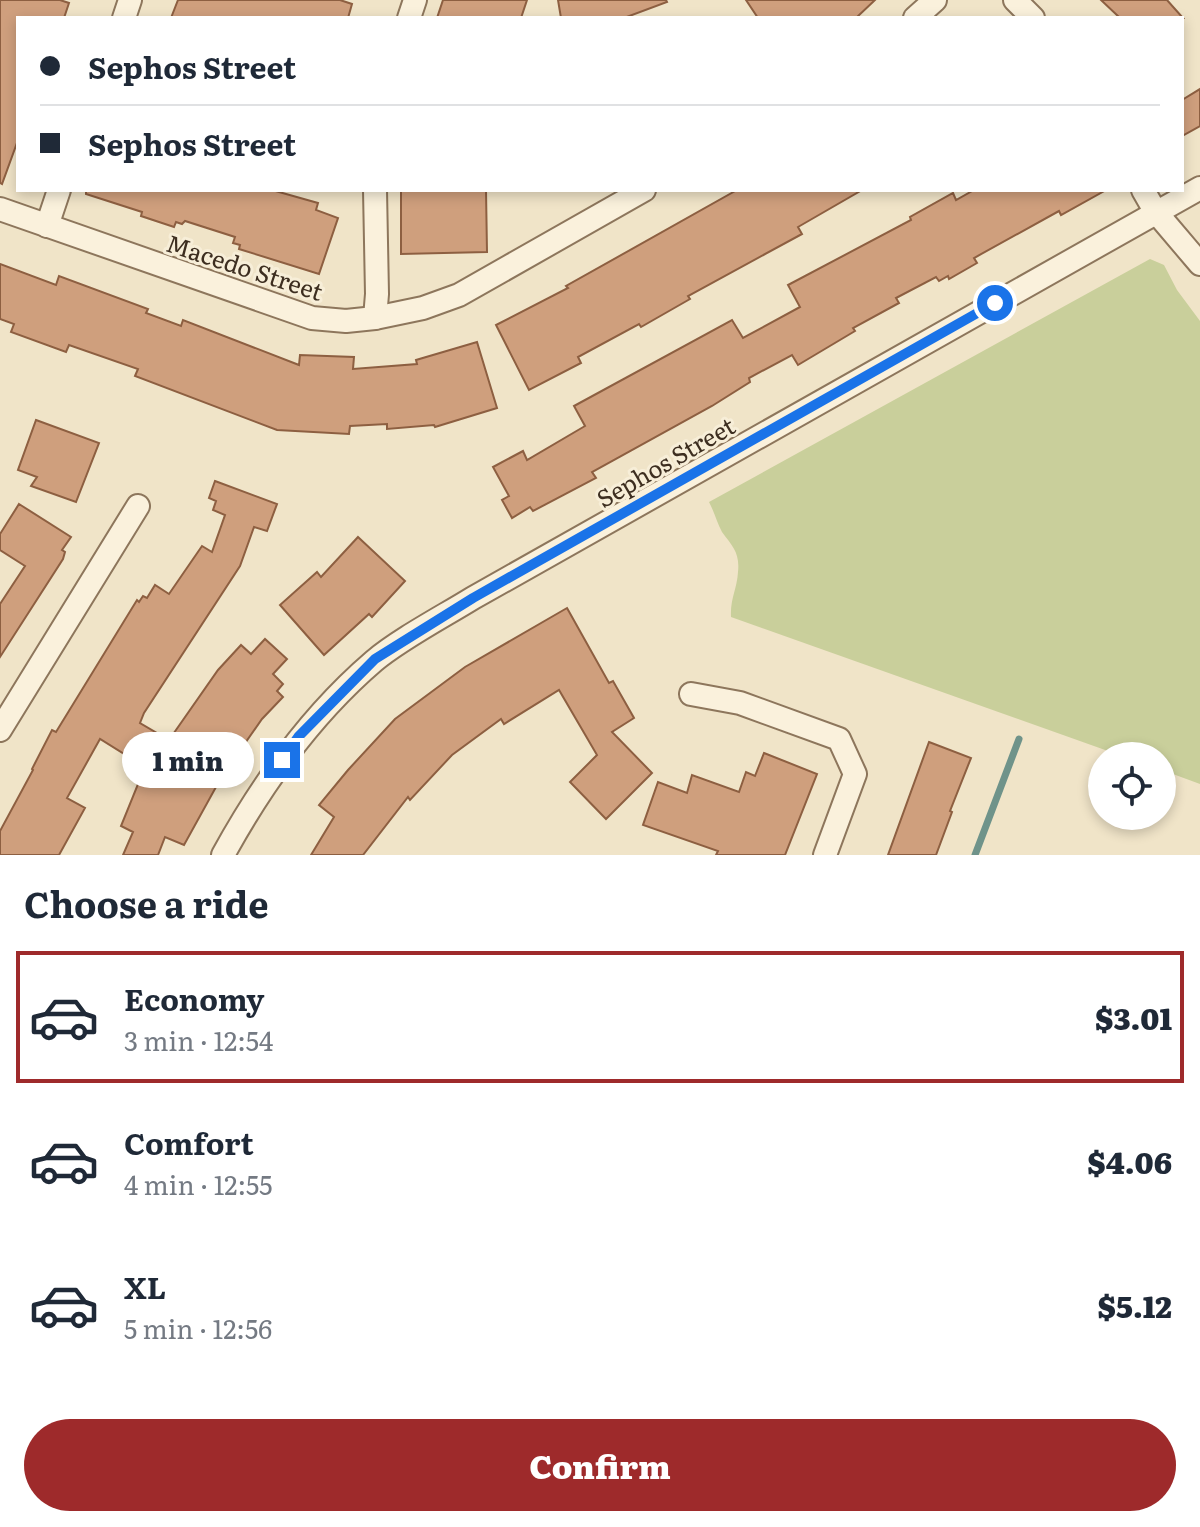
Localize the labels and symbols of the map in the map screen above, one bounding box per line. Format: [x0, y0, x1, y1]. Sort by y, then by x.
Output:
street label: Macedo Street [162, 224, 328, 308]
route start [977, 285, 1013, 321]
street label: Sephos Street [589, 407, 741, 515]
callout: 1 min [122, 732, 254, 788]
route end [264, 742, 300, 778]

